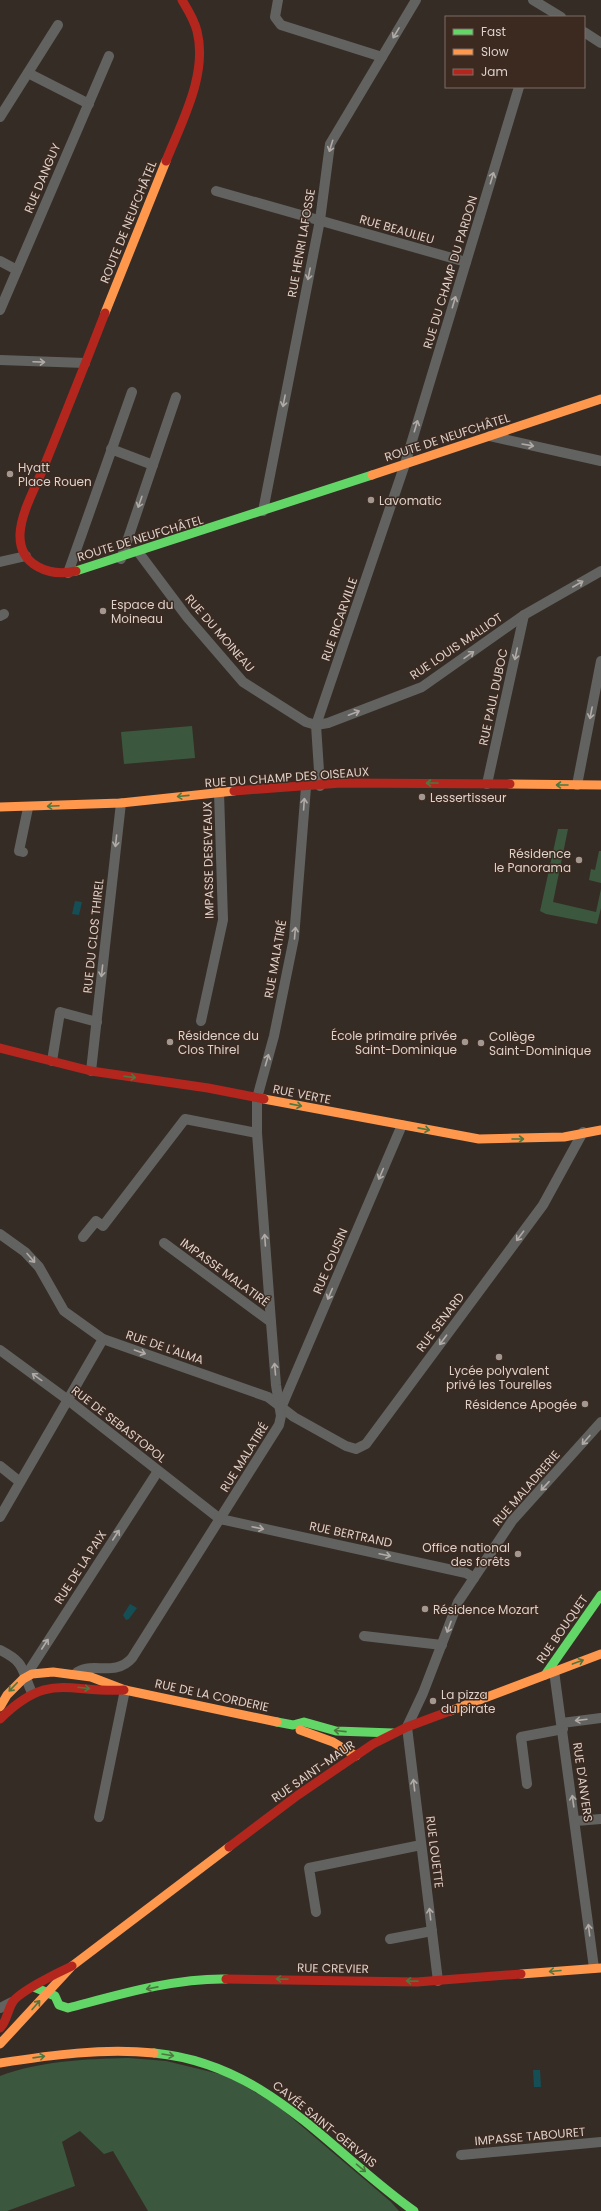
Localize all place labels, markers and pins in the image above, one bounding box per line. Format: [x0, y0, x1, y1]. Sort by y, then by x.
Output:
place label: Hyatt Place Rouen [18, 459, 92, 490]
marker: Hyatt Place Rouen [5, 469, 15, 479]
place label: Lavomatic [379, 492, 442, 509]
marker: Lavomatic [366, 495, 376, 505]
place label: Espace du Moineau [111, 596, 173, 627]
marker: Espace du Moineau [98, 606, 108, 616]
place label: Lessertisseur [430, 789, 507, 806]
marker: Lessertisseur [417, 792, 427, 802]
place label: Résidence le Panorama [494, 845, 571, 876]
marker: Résidence le Panorama [574, 855, 584, 865]
place label: Résidence du Clos Thirel [178, 1027, 259, 1058]
place label: École primaire privée Saint-Dominique [331, 1027, 457, 1058]
place label: Collège Saint-Dominique [489, 1028, 591, 1059]
marker: Résidence du Clos Thirel [165, 1037, 175, 1047]
marker: École primaire privée Saint-Dominique [460, 1037, 470, 1047]
marker: Collège Saint-Dominique [476, 1038, 486, 1048]
marker: Lycée polyvalent privé les Tourelles [494, 1352, 504, 1362]
place label: Lycée polyvalent privé les Tourelles [446, 1362, 552, 1393]
place label: Résidence Apogée [465, 1396, 577, 1413]
marker: Résidence Apogée [580, 1399, 590, 1409]
place label: Office national des forêts [422, 1539, 510, 1570]
marker: Office national des forêts [513, 1549, 523, 1559]
place label: Résidence Mozart [433, 1601, 539, 1618]
marker: Résidence Mozart [420, 1604, 430, 1614]
place label: La pizza du pirate [441, 1686, 495, 1717]
marker: La pizza du pirate [428, 1696, 438, 1706]

